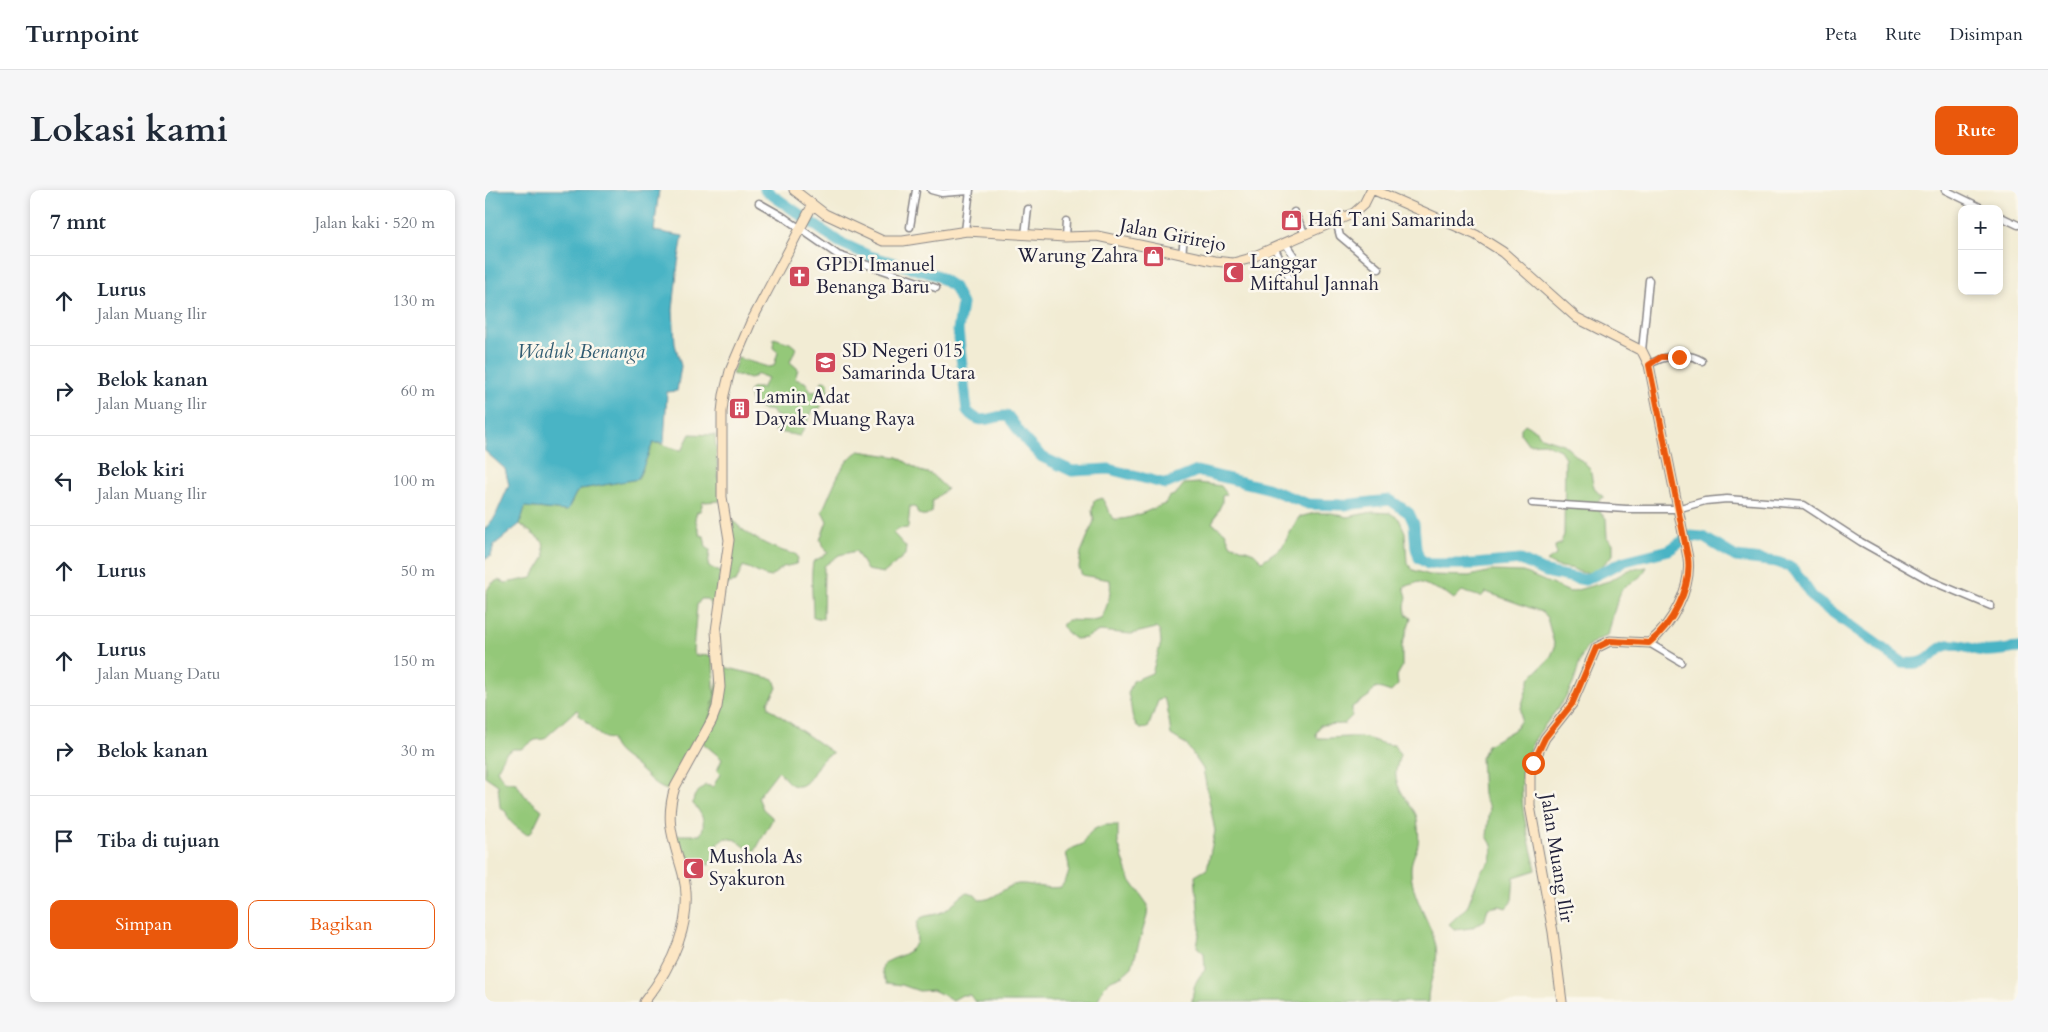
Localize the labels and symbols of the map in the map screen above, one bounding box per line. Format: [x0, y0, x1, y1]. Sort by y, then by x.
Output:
place label: Hafi Tani Samarinda [1308, 207, 1475, 233]
shop icon: Hafi Tani Samarinda [1280, 208, 1304, 232]
street label: Jalan Girirejo [1115, 211, 1228, 258]
place label: Warung Zahra [1017, 243, 1138, 269]
shop icon: Warung Zahra [1142, 244, 1166, 268]
place label: Langgar Miftahul Jannah [1250, 249, 1379, 297]
place label: GPDI Imanuel Benanga Baru [816, 252, 935, 300]
mosque icon: Langgar Miftahul Jannah [1222, 261, 1246, 285]
church icon: GPDI Imanuel Benanga Baru [788, 264, 812, 288]
water label: Waduk Benanga [517, 338, 645, 365]
place label: SD Negeri 015 Samarinda Utara [842, 338, 975, 386]
route end [1668, 346, 1691, 369]
school or university icon: SD Negeri 015 Samarinda Utara [814, 350, 838, 374]
place label: Lamin Adat Dayak Muang Raya [755, 384, 915, 432]
building icon: Lamin Adat Dayak Muang Raya [727, 396, 751, 420]
route start [1522, 752, 1545, 775]
street label: Jalan Muang Ilir [1534, 789, 1580, 924]
place label: Mushola As Syakuron [709, 844, 802, 892]
mosque icon: Mushola As Syakuron [681, 856, 705, 880]

